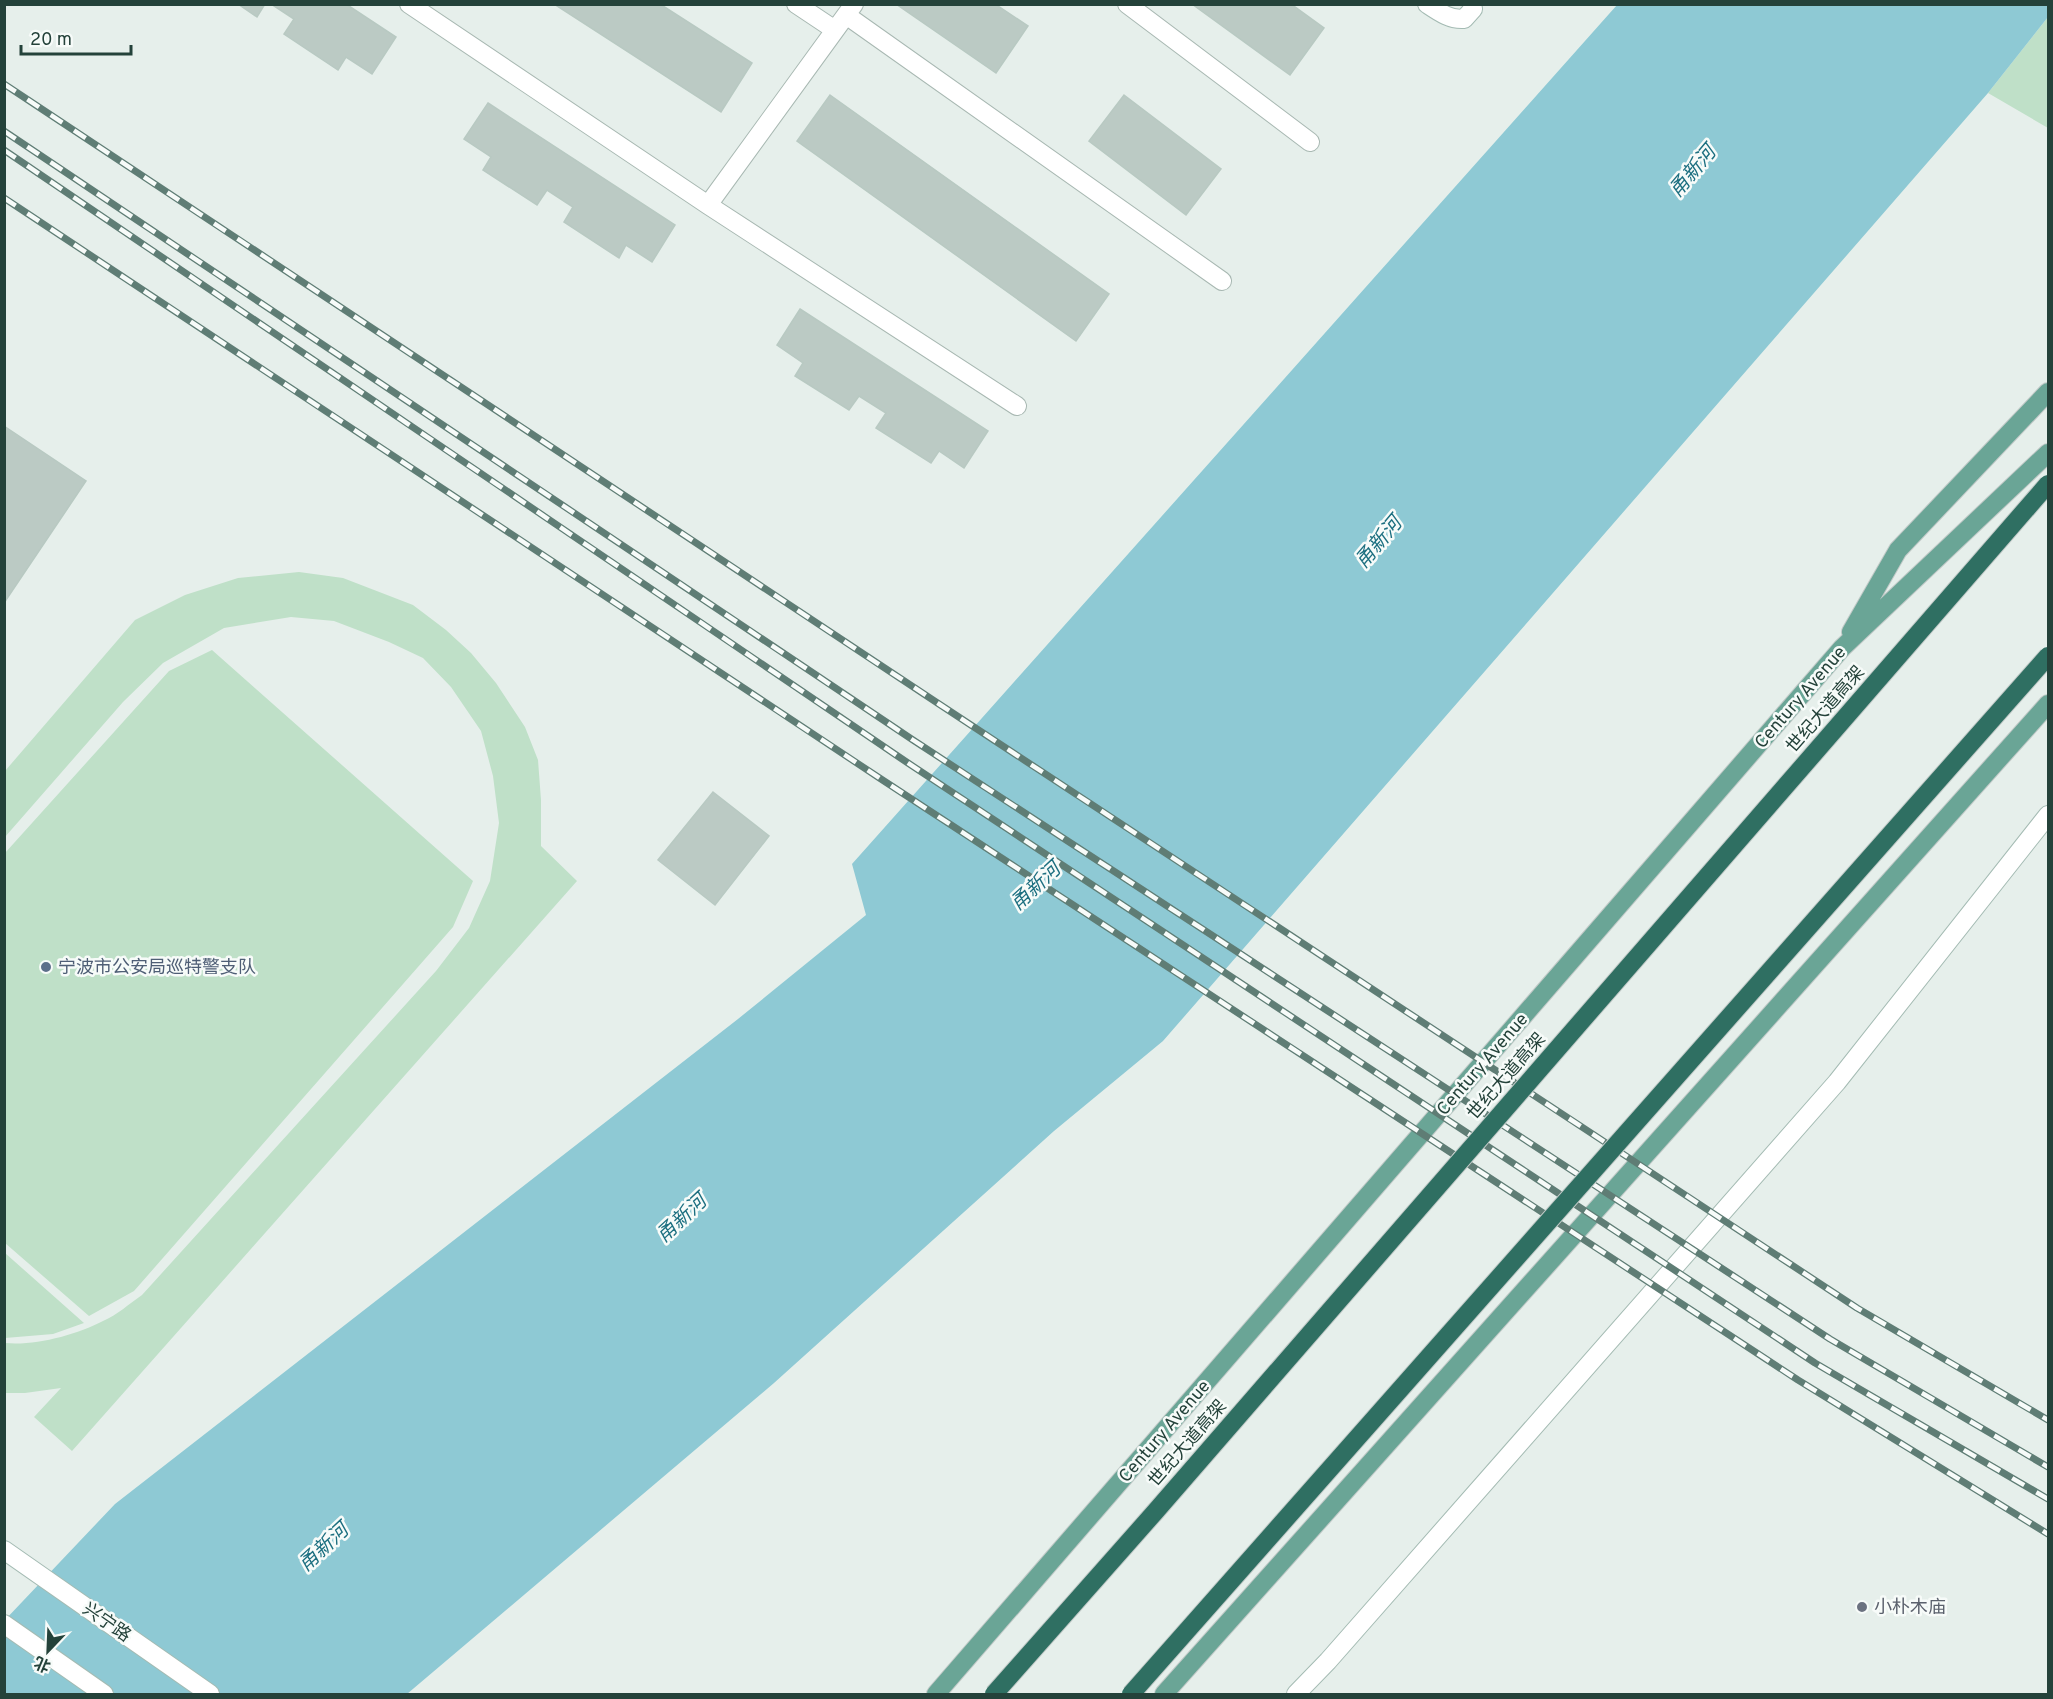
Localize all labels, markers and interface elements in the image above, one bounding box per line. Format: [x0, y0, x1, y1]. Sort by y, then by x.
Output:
scale bar [21, 18, 130, 56]
text: 20 m [30, 29, 72, 52]
water label: 甬新河 [1664, 138, 1725, 204]
water label: 甬新河 [1350, 509, 1411, 575]
street label: Century Avenue [1750, 642, 1852, 754]
street label: 世纪大道高架 [1782, 662, 1870, 758]
water label: 甬新河 [1006, 855, 1070, 917]
place label: 宁波市公安局巡特警支队 [58, 957, 256, 980]
marker: 宁波市公安局巡特警支队 [39, 960, 53, 974]
street label: Century Avenue [1432, 1009, 1534, 1121]
street label: 世纪大道高架 [1463, 1029, 1551, 1125]
water label: 甬新河 [652, 1187, 716, 1249]
street label: Century Avenue [1114, 1376, 1216, 1488]
street label: 世纪大道高架 [1144, 1396, 1232, 1492]
water label: 甬新河 [294, 1516, 358, 1578]
place label: 小朴木庙 [1874, 1597, 1946, 1620]
street label: 兴宁路 [77, 1598, 135, 1648]
marker: 小朴木庙 [1855, 1600, 1869, 1614]
north arrow [18, 1621, 78, 1681]
text: 北 [32, 1651, 54, 1675]

